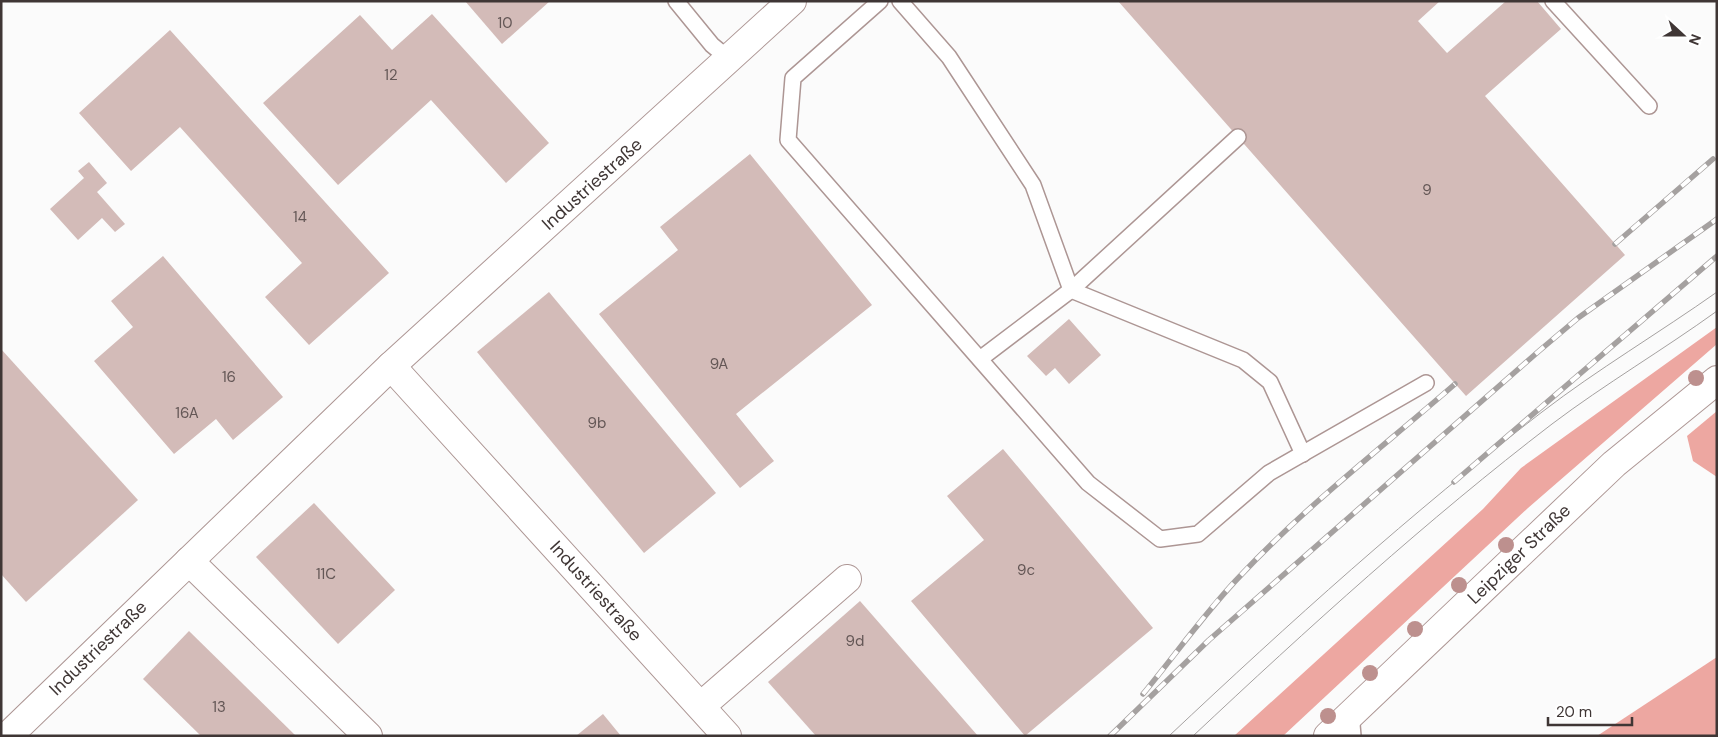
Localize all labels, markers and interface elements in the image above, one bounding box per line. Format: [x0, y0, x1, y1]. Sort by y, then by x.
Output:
north arrow [1658, 10, 1708, 60]
house number: 10 [498, 13, 512, 33]
text: N [1685, 32, 1705, 48]
house number: 12 [384, 65, 398, 85]
street label: Industriestraße [537, 133, 647, 235]
house number: 9 [1422, 180, 1432, 200]
house number: 14 [293, 207, 307, 227]
house number: 9A [710, 354, 728, 374]
house number: 16 [222, 367, 236, 387]
house number: 16A [175, 403, 199, 423]
house number: 9b [588, 413, 606, 433]
street label: Leipziger Straße [1462, 499, 1576, 609]
street label: Industriestraße [545, 536, 647, 646]
house number: 9c [1017, 560, 1035, 580]
house number: 11C [316, 564, 336, 584]
street label: Industriestraße [44, 595, 152, 701]
house number: 9d [846, 631, 864, 651]
scale bar [1548, 694, 1632, 726]
house number: 13 [212, 697, 226, 717]
text: 20 m [1556, 702, 1592, 722]

